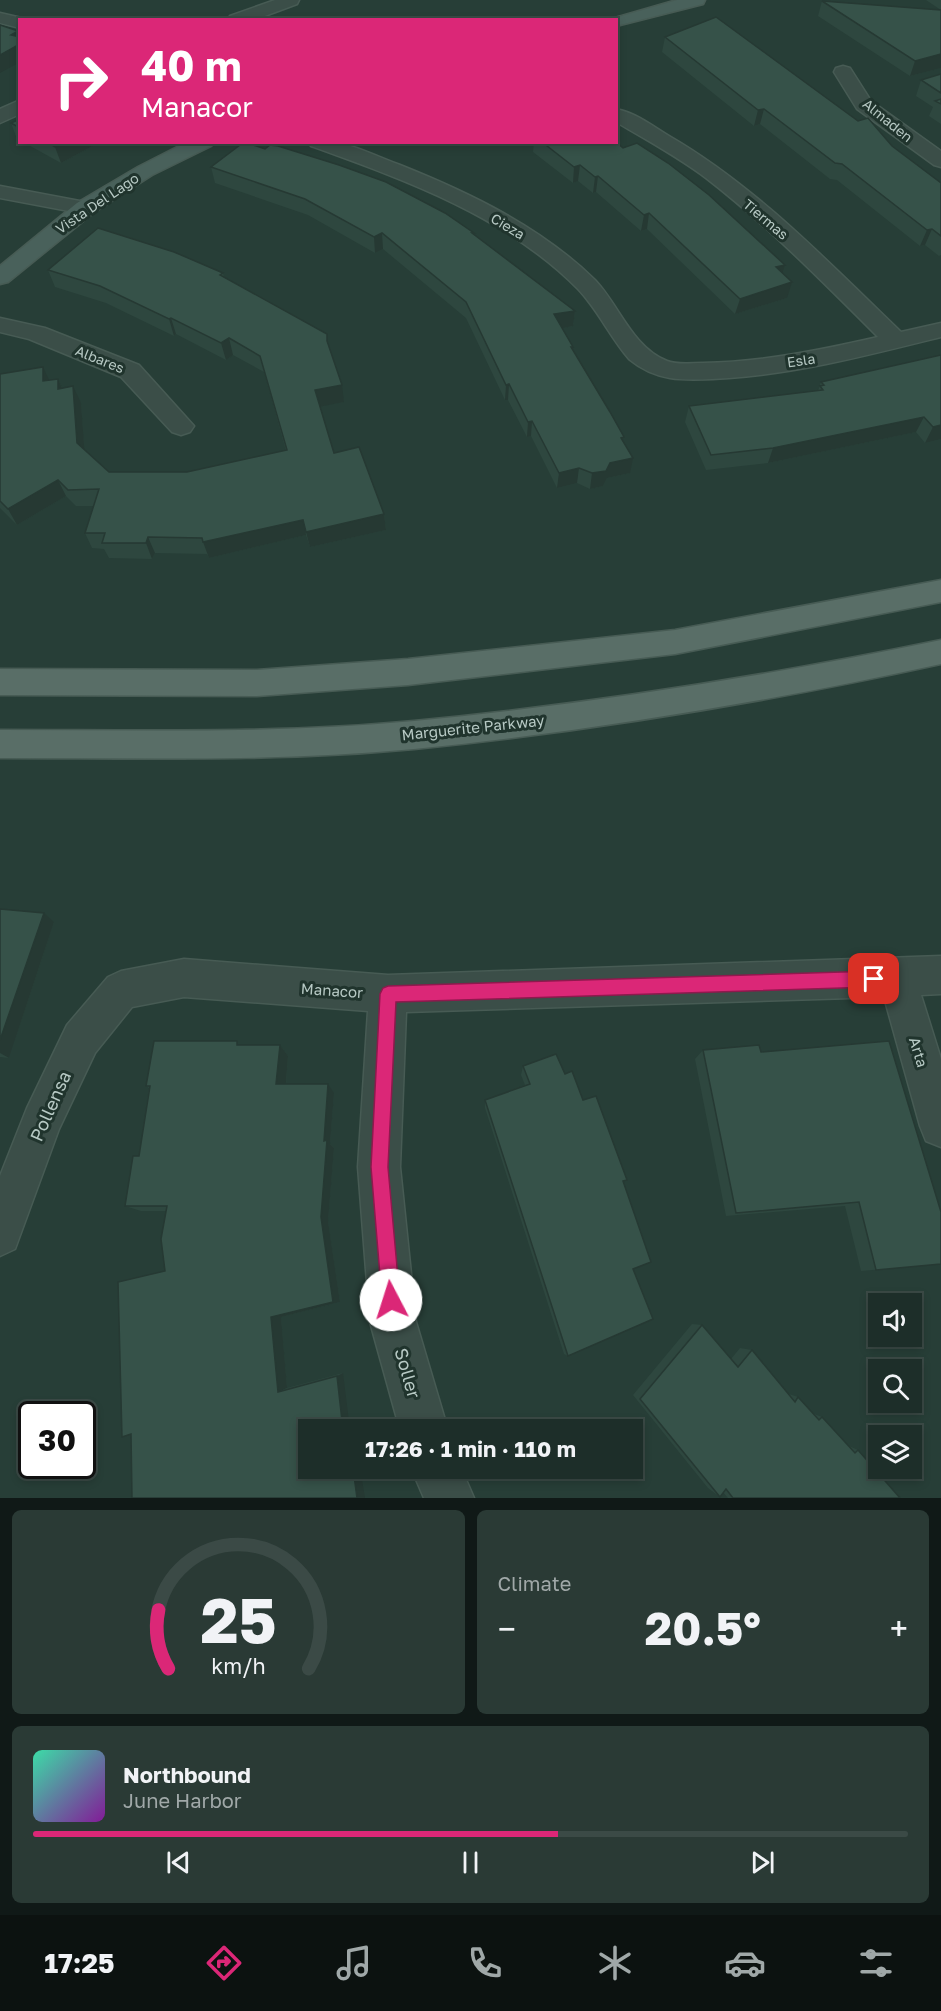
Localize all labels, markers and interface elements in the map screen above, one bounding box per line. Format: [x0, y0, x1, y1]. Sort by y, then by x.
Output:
text: 40 m [141, 40, 242, 90]
icon: right [42, 42, 120, 120]
text: Manacor [141, 91, 253, 123]
street label: Almaden [860, 95, 916, 145]
street label: Vista Del Lago [52, 169, 142, 237]
street label: Tiermas [740, 195, 792, 243]
street label: Cieza [488, 209, 528, 243]
street label: Albares [73, 342, 127, 376]
street label: Esla [786, 350, 816, 370]
street label: Marguerite Parkway [401, 710, 546, 743]
pin [848, 953, 899, 1004]
icon: arrive [857, 962, 890, 995]
street label: Manacor [300, 979, 364, 1001]
street label: Arta [906, 1035, 932, 1069]
street label: Pollensa [25, 1067, 75, 1145]
position arrow [359, 1268, 423, 1332]
map controls [868, 1293, 922, 1479]
button: sound [868, 1293, 922, 1347]
street label: Soller [390, 1345, 426, 1401]
button: search [868, 1359, 922, 1413]
speed limit sign: 30 [18, 1401, 96, 1479]
button: layers [868, 1425, 922, 1479]
text: 17:26 · 1 min · 110 m [365, 1435, 576, 1462]
text: Climate [498, 1571, 571, 1595]
text: 25 [200, 1582, 276, 1657]
text: 20.5° [645, 1601, 761, 1655]
text: − [498, 1609, 516, 1648]
text: + [890, 1609, 908, 1648]
text: km/h [211, 1653, 266, 1679]
text: Northbound [123, 1761, 251, 1788]
text: June Harbor [123, 1788, 242, 1812]
icon: previous [162, 1846, 195, 1879]
icon: pause [454, 1846, 487, 1879]
icon: next [746, 1846, 779, 1879]
icon: directions [203, 1942, 245, 1984]
icon: music [333, 1942, 375, 1984]
icon: phone [464, 1942, 506, 1984]
icon: climate [594, 1942, 636, 1984]
icon: car [724, 1942, 766, 1984]
icon: filters [855, 1942, 897, 1984]
text: 17:25 [44, 1947, 114, 1979]

